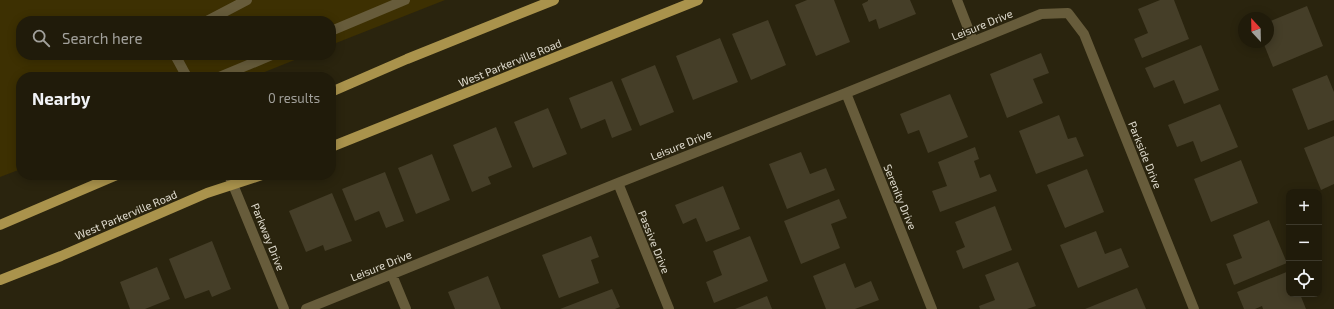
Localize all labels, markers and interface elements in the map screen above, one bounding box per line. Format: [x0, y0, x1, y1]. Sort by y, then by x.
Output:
street label: Leisure Drive [949, 6, 1014, 43]
north arrow [1238, 12, 1274, 48]
search box [16, 16, 336, 60]
icon: search [30, 27, 52, 49]
text: Search here [62, 29, 143, 47]
street label: West Parkerville Road [456, 36, 563, 89]
text: Nearby [32, 88, 90, 108]
text: 0 results [268, 90, 320, 106]
street label: Parkside Drive [1126, 119, 1165, 191]
street label: Leisure Drive [648, 126, 713, 163]
street label: Serenity Drive [881, 162, 920, 232]
street label: West Parkerville Road [73, 187, 179, 242]
map controls [1286, 189, 1322, 297]
button: + [1286, 189, 1322, 225]
street label: Parkway Drive [249, 201, 288, 273]
street label: Passive Drive [636, 208, 673, 275]
button: − [1286, 225, 1322, 261]
street label: Leisure Drive [348, 247, 413, 284]
button: locate [1286, 261, 1322, 297]

